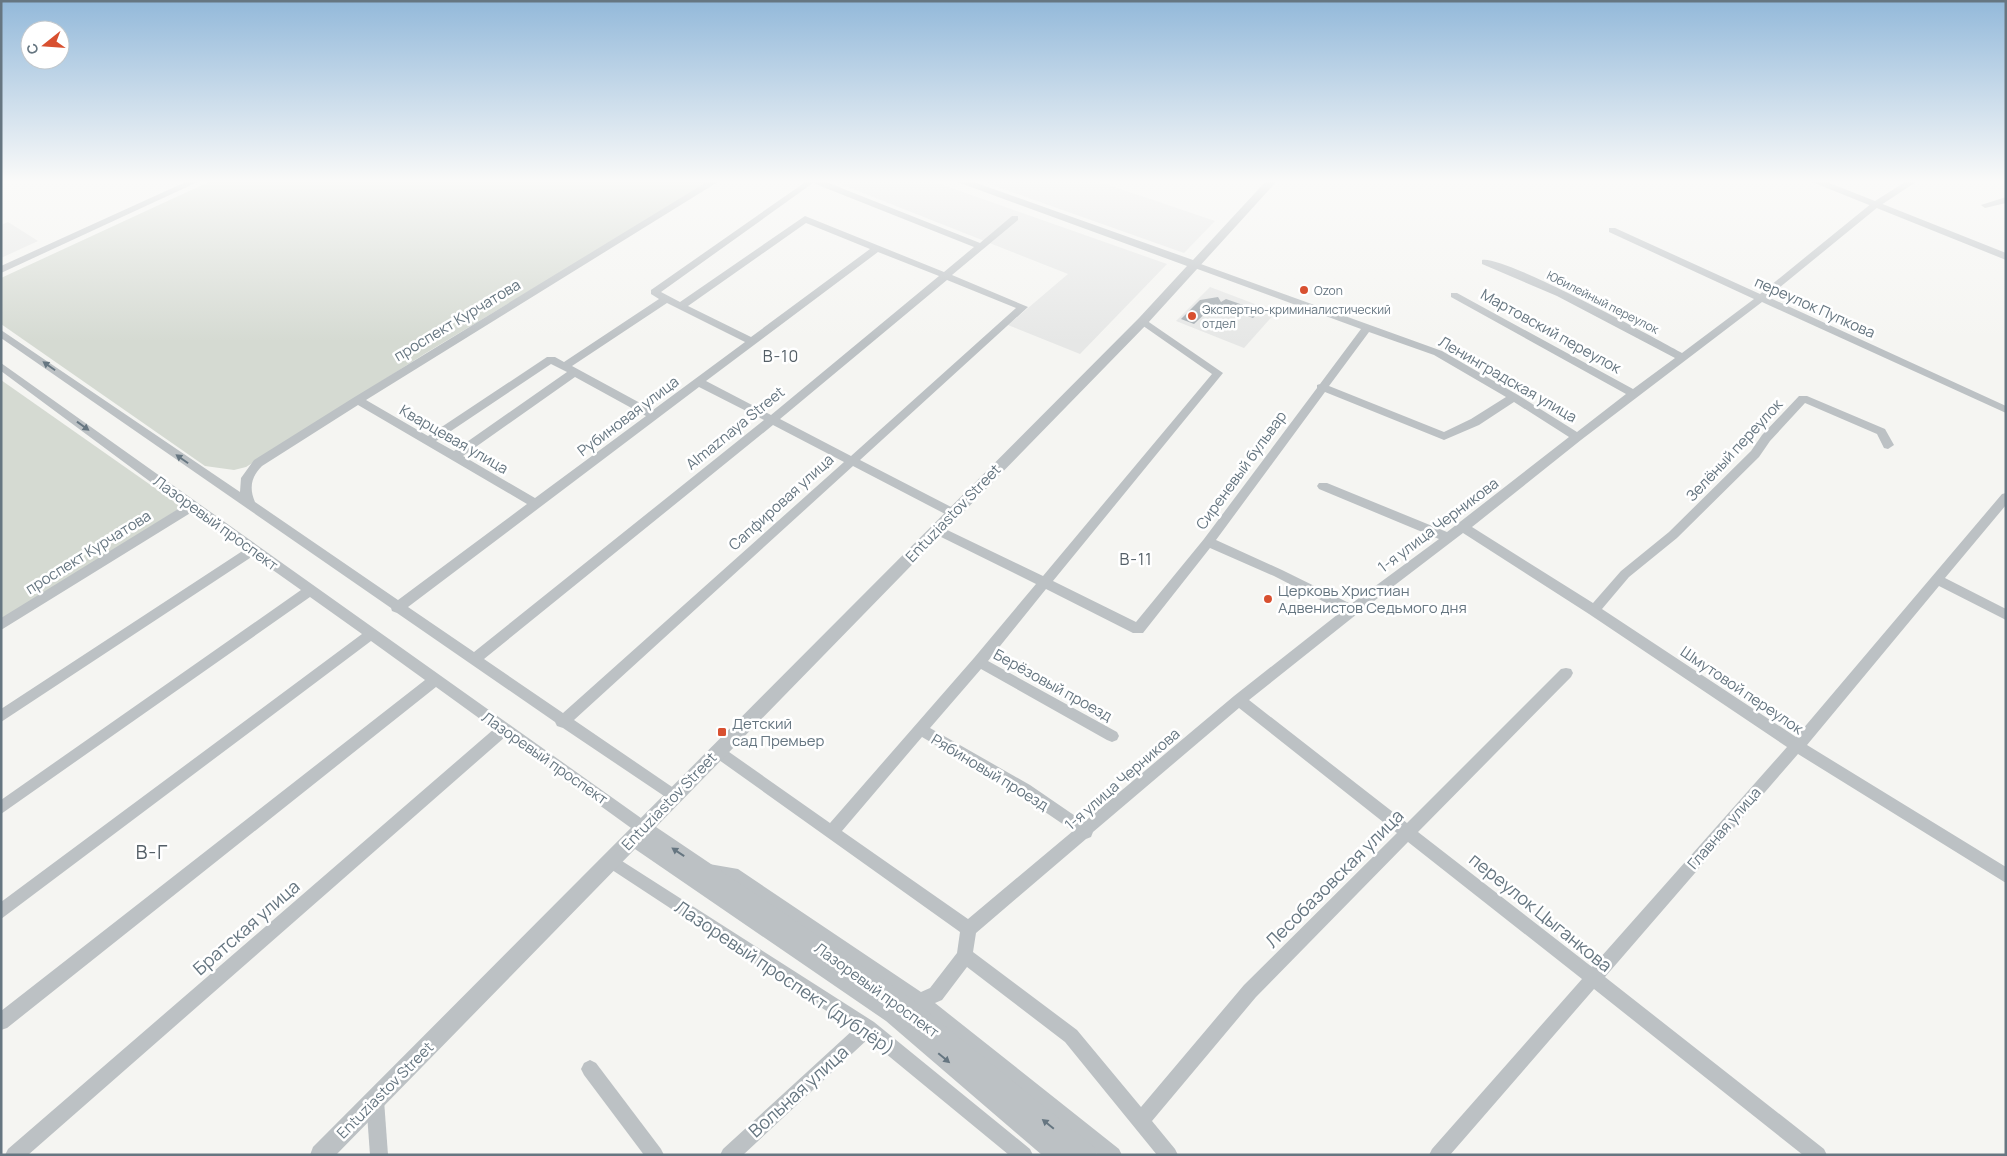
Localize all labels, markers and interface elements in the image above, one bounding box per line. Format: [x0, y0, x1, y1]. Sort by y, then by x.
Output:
north arrow [20, 20, 70, 70]
text: С [21, 41, 43, 57]
street label: Юбилейный переулок [1544, 266, 1663, 338]
street label: переулок Пупкова [1751, 271, 1879, 343]
street label: проспект Курчатова [390, 274, 524, 366]
place label: Ozon [1314, 282, 1343, 299]
marker: Ozon [1298, 284, 1310, 296]
street label: Мартовский переулок [1477, 284, 1625, 379]
place label: Экспертно-криминалистический отдел [1202, 301, 1391, 332]
marker: Экспертно-криминалистический отдел [1186, 310, 1198, 322]
street label: Ленинградская улица [1435, 331, 1581, 427]
district label: В-10 [763, 345, 799, 367]
one-way arrow [42, 361, 56, 371]
street label: Рубиновая улица [573, 371, 683, 461]
street label: Almaznaya Street [681, 382, 789, 474]
street label: Зелёный переулок [1681, 394, 1787, 506]
street label: Кварцевая улица [396, 399, 512, 479]
street label: Сиреневый бульвар [1191, 406, 1291, 534]
one-way arrow [76, 421, 90, 431]
street label: Сапфировая улица [724, 449, 838, 555]
one-way arrow [176, 454, 189, 464]
street label: Entuziastov Street [901, 459, 1005, 567]
street label: Лазоревый проспект [149, 471, 283, 576]
street label: 1-я улица Черникова [1373, 473, 1503, 577]
street label: проспект Курчатова [21, 505, 155, 599]
district label: В-11 [1119, 548, 1153, 570]
place label: Церковь Христиан Адвенистов Седьмого дня [1278, 580, 1467, 618]
marker: Церковь Христиан Адвенистов Седьмого дня [1262, 593, 1274, 605]
street label: Шмутовой переулок [1676, 641, 1808, 739]
street label: Берёзовый проезд [990, 644, 1116, 726]
street label: Лазоревый проспект [478, 707, 613, 810]
place label: Детский сад Премьер [732, 713, 825, 751]
street label: 1-я улица Черникова [1060, 723, 1184, 835]
marker: Детский сад Премьер [716, 726, 728, 738]
street label: Рябиновый проезд [927, 729, 1053, 815]
street label: Entuziastov Street [617, 747, 721, 855]
street label: Главная улица [1682, 782, 1766, 874]
street label: Лесобазовская улица [1260, 804, 1408, 952]
district label: В-Г [136, 839, 168, 865]
one-way arrow [671, 847, 684, 857]
street label: переулок Цыганкова [1465, 847, 1617, 977]
street label: Братская улица [188, 874, 304, 980]
street label: Лазоревый проспект (дублёр) [671, 895, 899, 1059]
street label: Лазоревый проспект [811, 939, 943, 1041]
street label: Entuziastov Street [332, 1037, 438, 1143]
street label: Вольная улица [743, 1040, 853, 1142]
one-way arrow [938, 1052, 950, 1064]
one-way arrow [1042, 1118, 1055, 1129]

